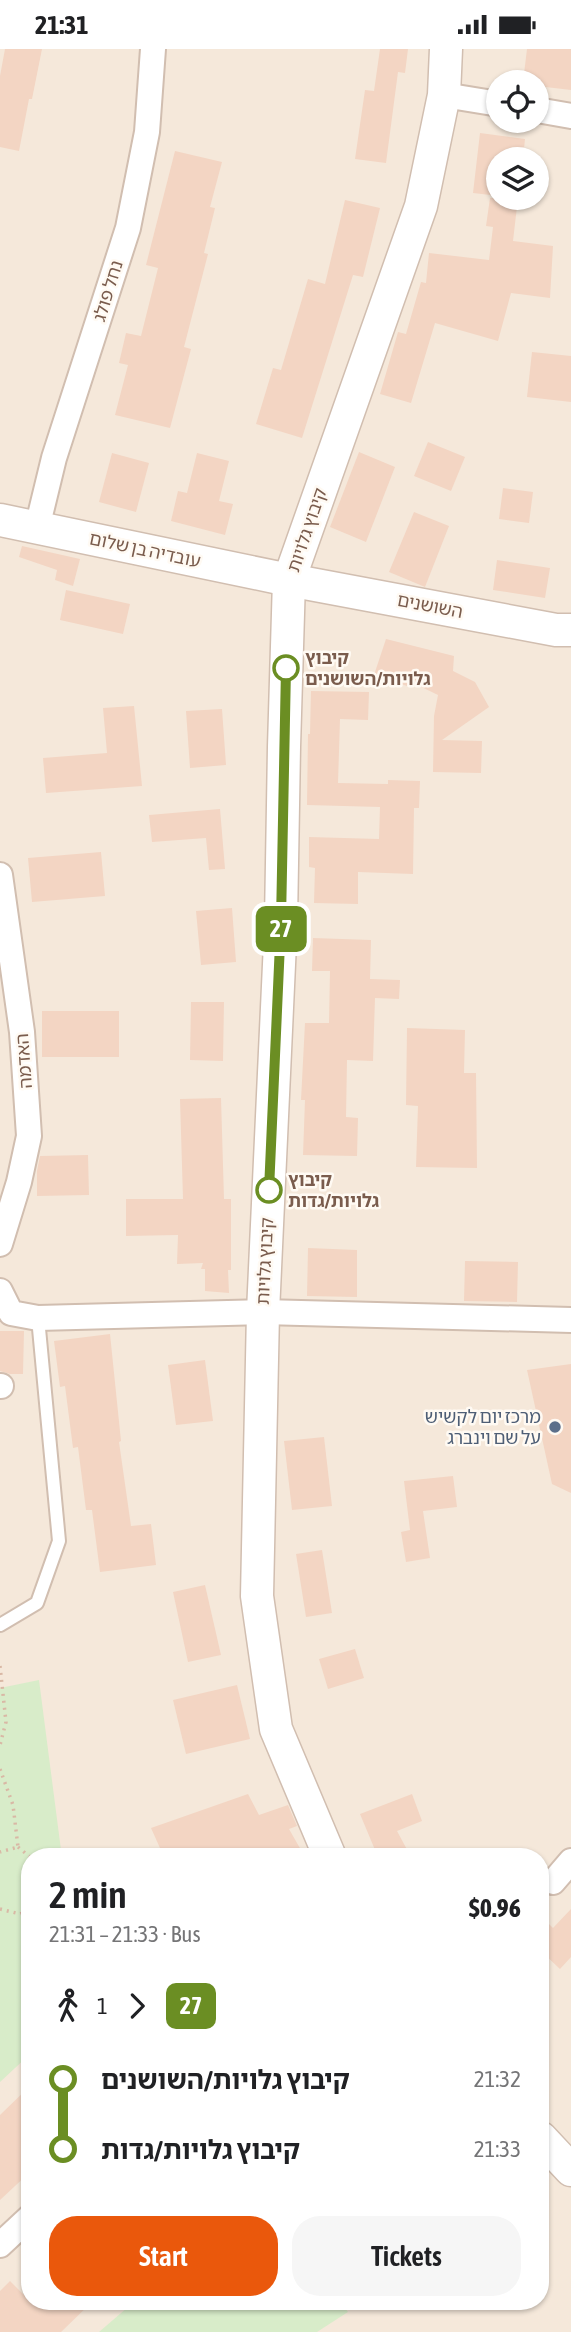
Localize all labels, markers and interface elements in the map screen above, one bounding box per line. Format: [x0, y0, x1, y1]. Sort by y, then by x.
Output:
text: 21:31 [35, 10, 89, 40]
map controls [486, 70, 549, 210]
button: locate [486, 70, 549, 133]
button: layers [486, 147, 549, 210]
street label: נחל פולג [88, 258, 127, 324]
street label: קיבוץ גלויות [282, 485, 331, 575]
street label: עובדיה בן שלום [88, 527, 203, 572]
street label: השושנים [395, 589, 465, 622]
place label: קיבוץ גלויות/השושנים [305, 647, 431, 689]
marker: קיבוץ גלויות/השושנים [273, 655, 299, 681]
line badge: 27 [250, 906, 312, 952]
text: 27 [270, 915, 292, 942]
street label: האדמה [11, 1033, 36, 1089]
place label: קיבוץ גלויות/גדות [288, 1169, 379, 1211]
marker: קיבוץ גלויות/גדות [256, 1177, 282, 1203]
street label: קיבוץ גלויות [252, 1217, 277, 1305]
place label: מרכז יום לקשיש על שם וינברג [425, 1406, 541, 1448]
marker: מרכז יום לקשיש על שם וינברג [547, 1419, 563, 1435]
text: 2 min [49, 1873, 127, 1916]
text: $0.96 [469, 1893, 521, 1923]
text: 21:31 – 21:33 · Bus [49, 1921, 201, 1947]
icon: walk [49, 1987, 87, 2025]
icon: forward [118, 1987, 156, 2025]
text: 27 [180, 1992, 202, 2019]
text: 1 [97, 1993, 108, 2019]
text: קיבוץ גלויות/השושנים [101, 2065, 350, 2095]
text: 21:32 [474, 2066, 521, 2092]
text: קיבוץ גלויות/גדות [101, 2135, 300, 2165]
text: 21:33 [474, 2136, 521, 2162]
button: Start [49, 2216, 278, 2296]
button: Tickets [292, 2216, 521, 2296]

